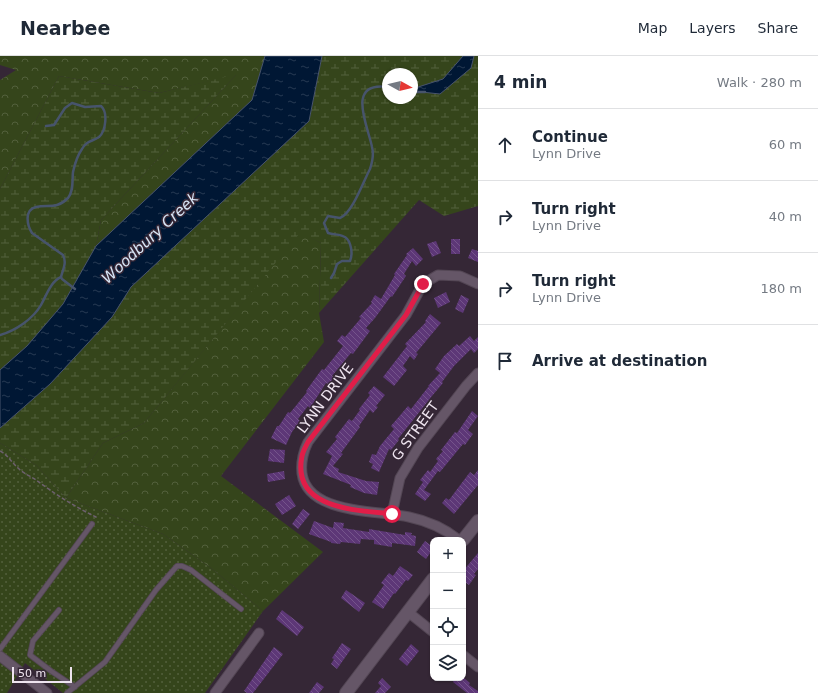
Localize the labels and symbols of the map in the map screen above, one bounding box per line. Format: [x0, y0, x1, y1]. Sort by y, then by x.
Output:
north arrow [382, 68, 418, 104]
water label: Woodbury Creek [98, 188, 203, 287]
route end [414, 275, 432, 293]
street label: LYNN DRIVE [294, 360, 356, 436]
street label: G STREET [388, 398, 442, 463]
route start [383, 505, 401, 523]
scale bar [12, 665, 72, 684]

